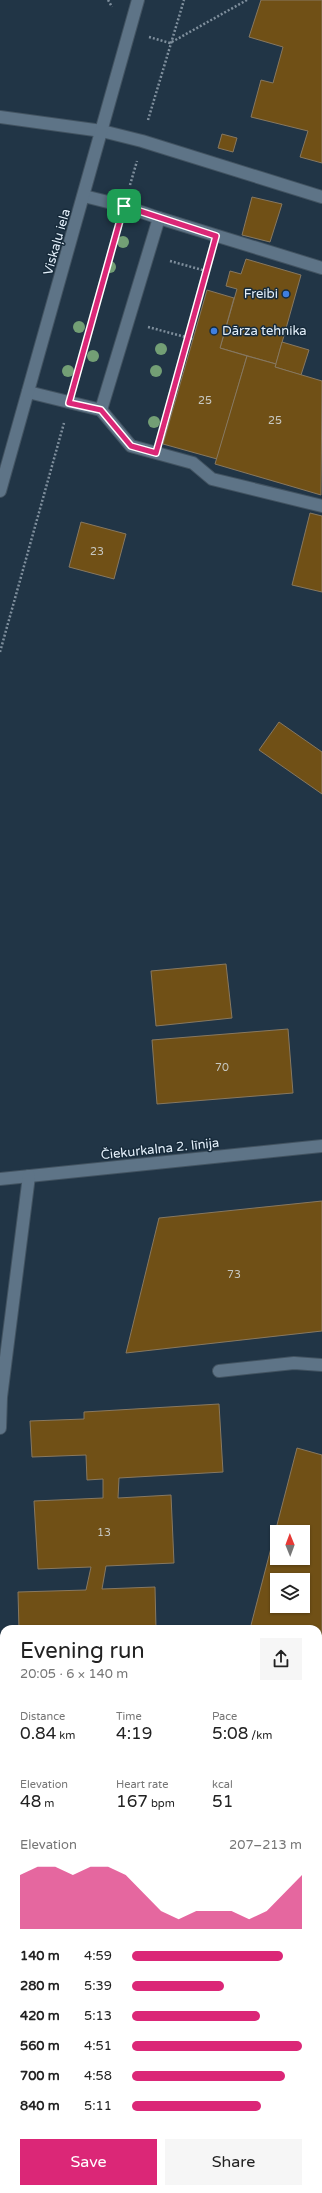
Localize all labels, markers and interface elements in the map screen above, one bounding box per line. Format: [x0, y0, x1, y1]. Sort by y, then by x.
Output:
pin [107, 189, 141, 223]
icon: arrive [113, 195, 135, 217]
street label: Viskaļu iela [40, 207, 74, 277]
place label: Freibi [244, 286, 278, 302]
marker: Freibi [281, 289, 291, 299]
place label: Dārza tehnika [222, 323, 307, 339]
marker: Dārza tehnika [209, 326, 219, 336]
house number: 25 [198, 394, 212, 407]
house number: 25 [268, 414, 282, 427]
house number: 23 [90, 545, 104, 558]
house number: 70 [215, 1061, 229, 1074]
street label: Čiekurkalna 2. līnija [100, 1135, 220, 1163]
house number: 73 [227, 1268, 241, 1281]
north arrow [270, 1525, 310, 1565]
map controls [270, 1525, 310, 1613]
house number: 13 [97, 1526, 111, 1539]
button: layers [270, 1573, 310, 1613]
text: Evening run [20, 1638, 145, 1664]
button: share [260, 1638, 302, 1680]
text: 20:05 · 6 × 140 m [20, 1666, 128, 1682]
text: Distance [20, 1710, 65, 1723]
text: Time [116, 1710, 142, 1723]
text: Pace [212, 1710, 237, 1723]
text: 0.84 [20, 1723, 56, 1744]
text: 4:19 [116, 1723, 152, 1744]
text: 5:08 [212, 1723, 248, 1744]
text: km [56, 1729, 75, 1742]
text: /km [248, 1729, 272, 1742]
text: Elevation [20, 1778, 68, 1791]
text: Heart rate [116, 1778, 168, 1791]
text: kcal [212, 1778, 233, 1791]
text: 48 [20, 1791, 41, 1812]
text: 167 [116, 1791, 148, 1812]
text: 51 [212, 1791, 233, 1812]
text: m [41, 1797, 54, 1810]
text: bpm [148, 1797, 175, 1810]
text: Elevation [20, 1837, 77, 1853]
text: 207–213 m [229, 1837, 302, 1853]
text: 140 m [20, 1948, 60, 1964]
text: 4:59 [84, 1948, 112, 1964]
text: 280 m [20, 1978, 60, 1994]
text: 5:39 [84, 1978, 112, 1994]
text: 420 m [20, 2008, 60, 2024]
text: 5:13 [84, 2008, 112, 2024]
text: 560 m [20, 2038, 60, 2054]
text: 4:51 [84, 2038, 112, 2054]
text: 700 m [20, 2068, 60, 2084]
text: 4:58 [84, 2068, 112, 2084]
text: 840 m [20, 2098, 60, 2114]
text: 5:11 [84, 2098, 112, 2114]
button: Save [20, 2139, 157, 2185]
button: Share [165, 2139, 302, 2185]

